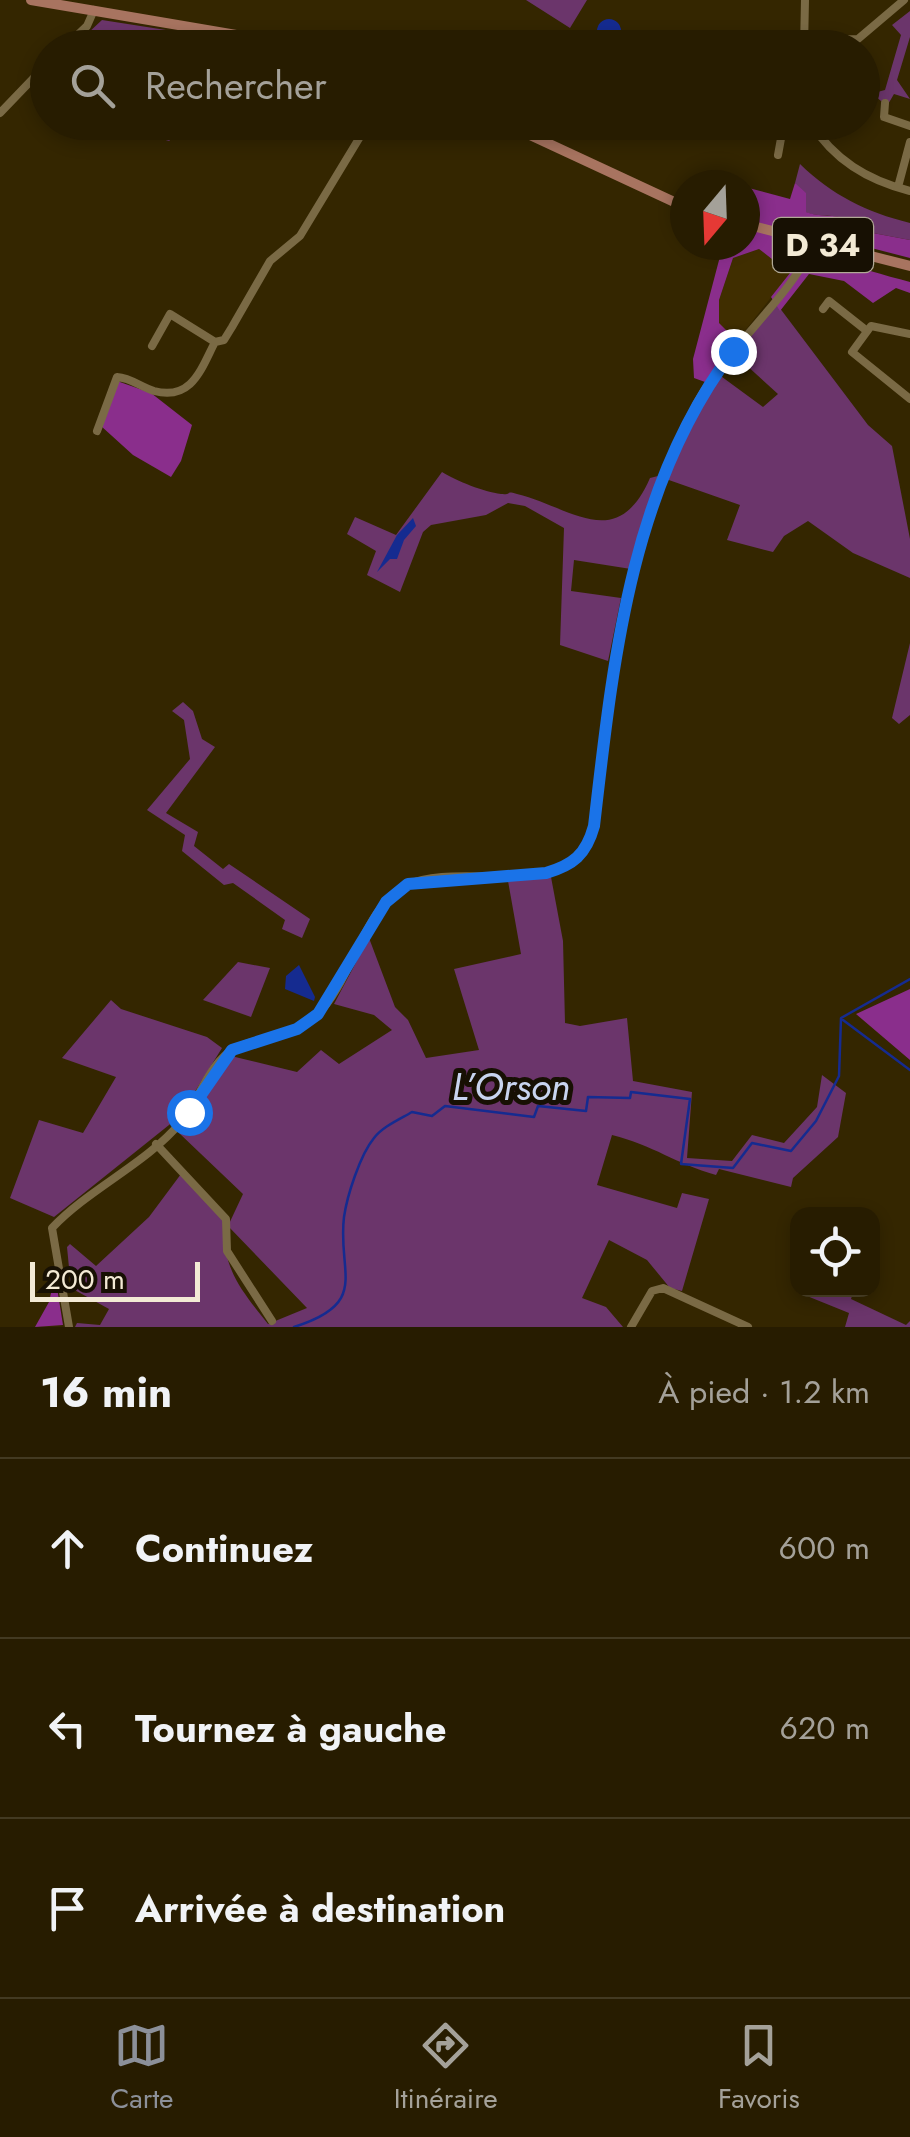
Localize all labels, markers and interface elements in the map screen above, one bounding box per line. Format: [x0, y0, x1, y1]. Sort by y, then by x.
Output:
search box [30, 30, 880, 140]
icon: search [65, 58, 120, 113]
text: Rechercher [145, 58, 327, 113]
north arrow [670, 170, 760, 260]
road number: D 34 [773, 218, 873, 272]
route end [711, 329, 757, 375]
water label: L’Orson [452, 1059, 570, 1114]
route start [167, 1090, 213, 1136]
map controls [790, 1207, 880, 1297]
button: locate [790, 1207, 880, 1297]
scale bar [30, 1257, 200, 1302]
text: 200 m [45, 1259, 125, 1300]
text: 16 min [40, 1362, 172, 1423]
text: À pied · 1.2 km [658, 1369, 870, 1415]
icon: ahead [40, 1521, 95, 1576]
text: Continuez [135, 1521, 313, 1576]
text: 600 m [779, 1525, 870, 1571]
icon: left [40, 1701, 95, 1756]
text: Tournez à gauche [135, 1701, 446, 1756]
text: 620 m [780, 1705, 870, 1751]
icon: arrive [40, 1881, 95, 1936]
text: Arrivée à destination [135, 1881, 505, 1936]
tab: Carte [110, 2018, 174, 2119]
tab: Itinéraire [394, 2018, 498, 2119]
tab: Favoris [718, 2018, 800, 2119]

